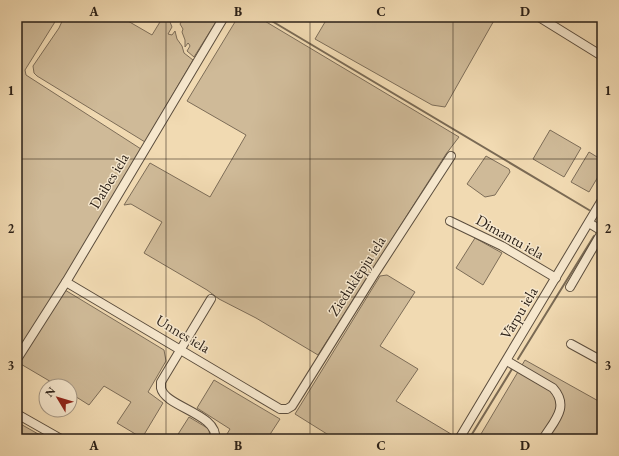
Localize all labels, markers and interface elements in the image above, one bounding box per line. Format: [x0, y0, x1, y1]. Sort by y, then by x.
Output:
text: A [88, 3, 99, 20]
text: B [234, 3, 242, 20]
text: C [376, 3, 386, 20]
text: D [520, 3, 530, 20]
text: 1 [8, 82, 15, 99]
text: 1 [605, 82, 612, 99]
street label: Daibes iela [85, 149, 133, 212]
street label: Dimantu iela [473, 210, 548, 263]
text: 2 [8, 220, 15, 237]
text: 2 [605, 220, 612, 237]
street label: Zieduklēpju iela [324, 232, 389, 319]
street label: Vārpu iela [496, 283, 541, 342]
street label: Unnes iela [153, 310, 214, 357]
text: 3 [8, 357, 15, 374]
text: 3 [605, 357, 612, 374]
north arrow [38, 378, 78, 418]
text: N [42, 384, 58, 400]
text: A [88, 437, 99, 454]
text: B [234, 437, 242, 454]
text: C [376, 437, 386, 454]
text: D [520, 437, 530, 454]

